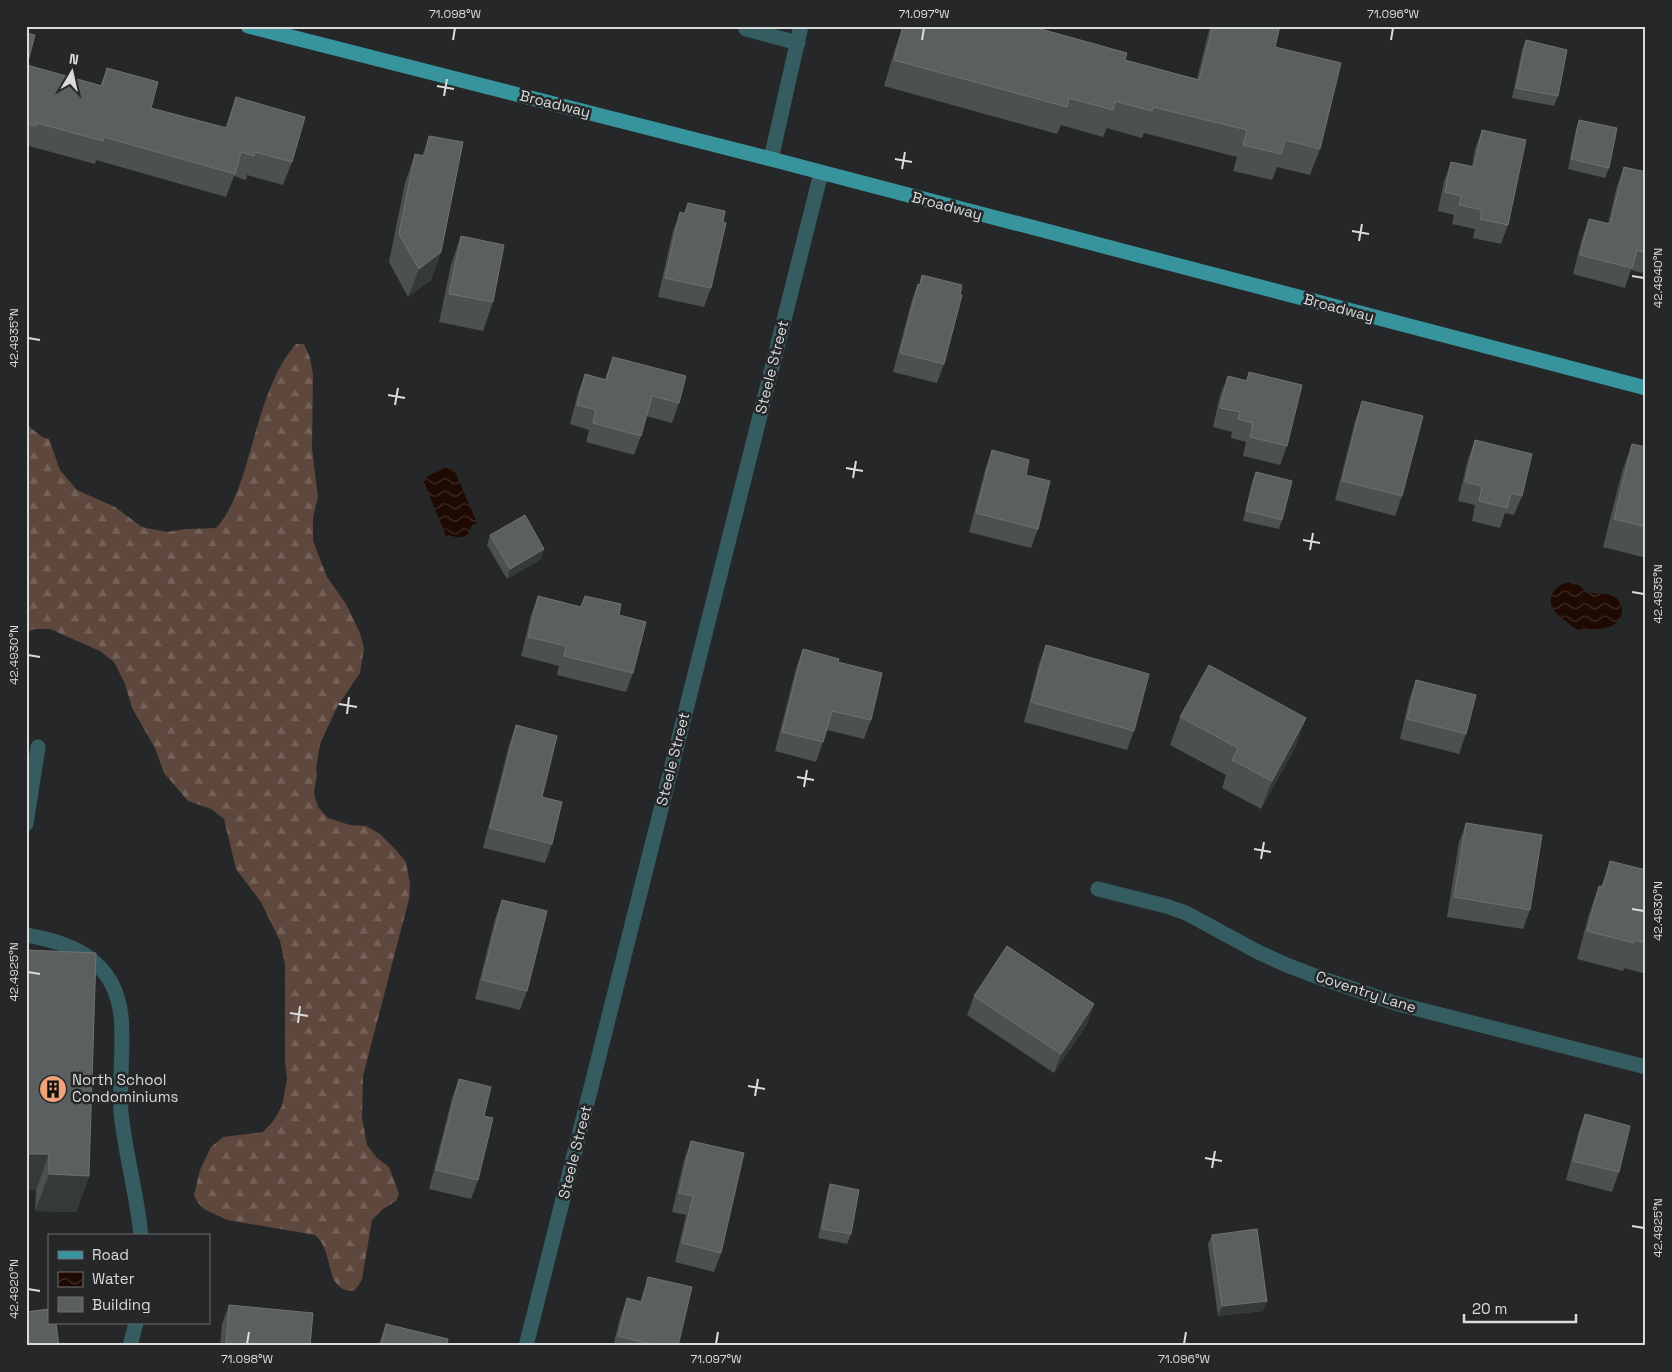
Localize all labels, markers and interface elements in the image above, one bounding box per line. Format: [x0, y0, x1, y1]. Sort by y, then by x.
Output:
text: 71.098°W [429, 6, 482, 22]
text: 71.097°W [898, 6, 950, 22]
text: 71.096°W [1367, 6, 1419, 22]
north arrow [48, 48, 98, 98]
text: N [68, 50, 80, 69]
street label: Broadway [518, 86, 592, 121]
street label: Broadway [910, 187, 984, 224]
text: 42.4940°N [1650, 248, 1666, 308]
street label: Broadway [1302, 289, 1376, 326]
text: 42.4935°N [6, 308, 22, 368]
street label: Steele Street [751, 318, 792, 416]
text: 42.4935°N [1650, 564, 1666, 624]
text: 42.4930°N [6, 625, 22, 685]
street label: Steele Street [652, 710, 693, 808]
text: 42.4930°N [1650, 881, 1666, 941]
text: 42.4925°N [6, 942, 22, 1002]
street label: Coventry Lane [1313, 966, 1419, 1017]
place label: North School Condominiums [72, 1070, 179, 1106]
building icon: North School Condominiums [38, 1074, 68, 1104]
street label: Steele Street [554, 1103, 595, 1201]
text: 42.4925°N [1650, 1198, 1666, 1258]
legend [48, 1234, 210, 1324]
text: Road [92, 1245, 129, 1264]
text: 42.4920°N [6, 1259, 22, 1319]
text: Water [92, 1269, 135, 1288]
scale bar [1464, 1292, 1577, 1324]
text: Building [92, 1295, 151, 1314]
text: 20 m [1472, 1299, 1507, 1318]
text: 71.098°W [221, 1351, 274, 1367]
text: 71.097°W [690, 1351, 742, 1367]
text: 71.096°W [1158, 1351, 1210, 1367]

